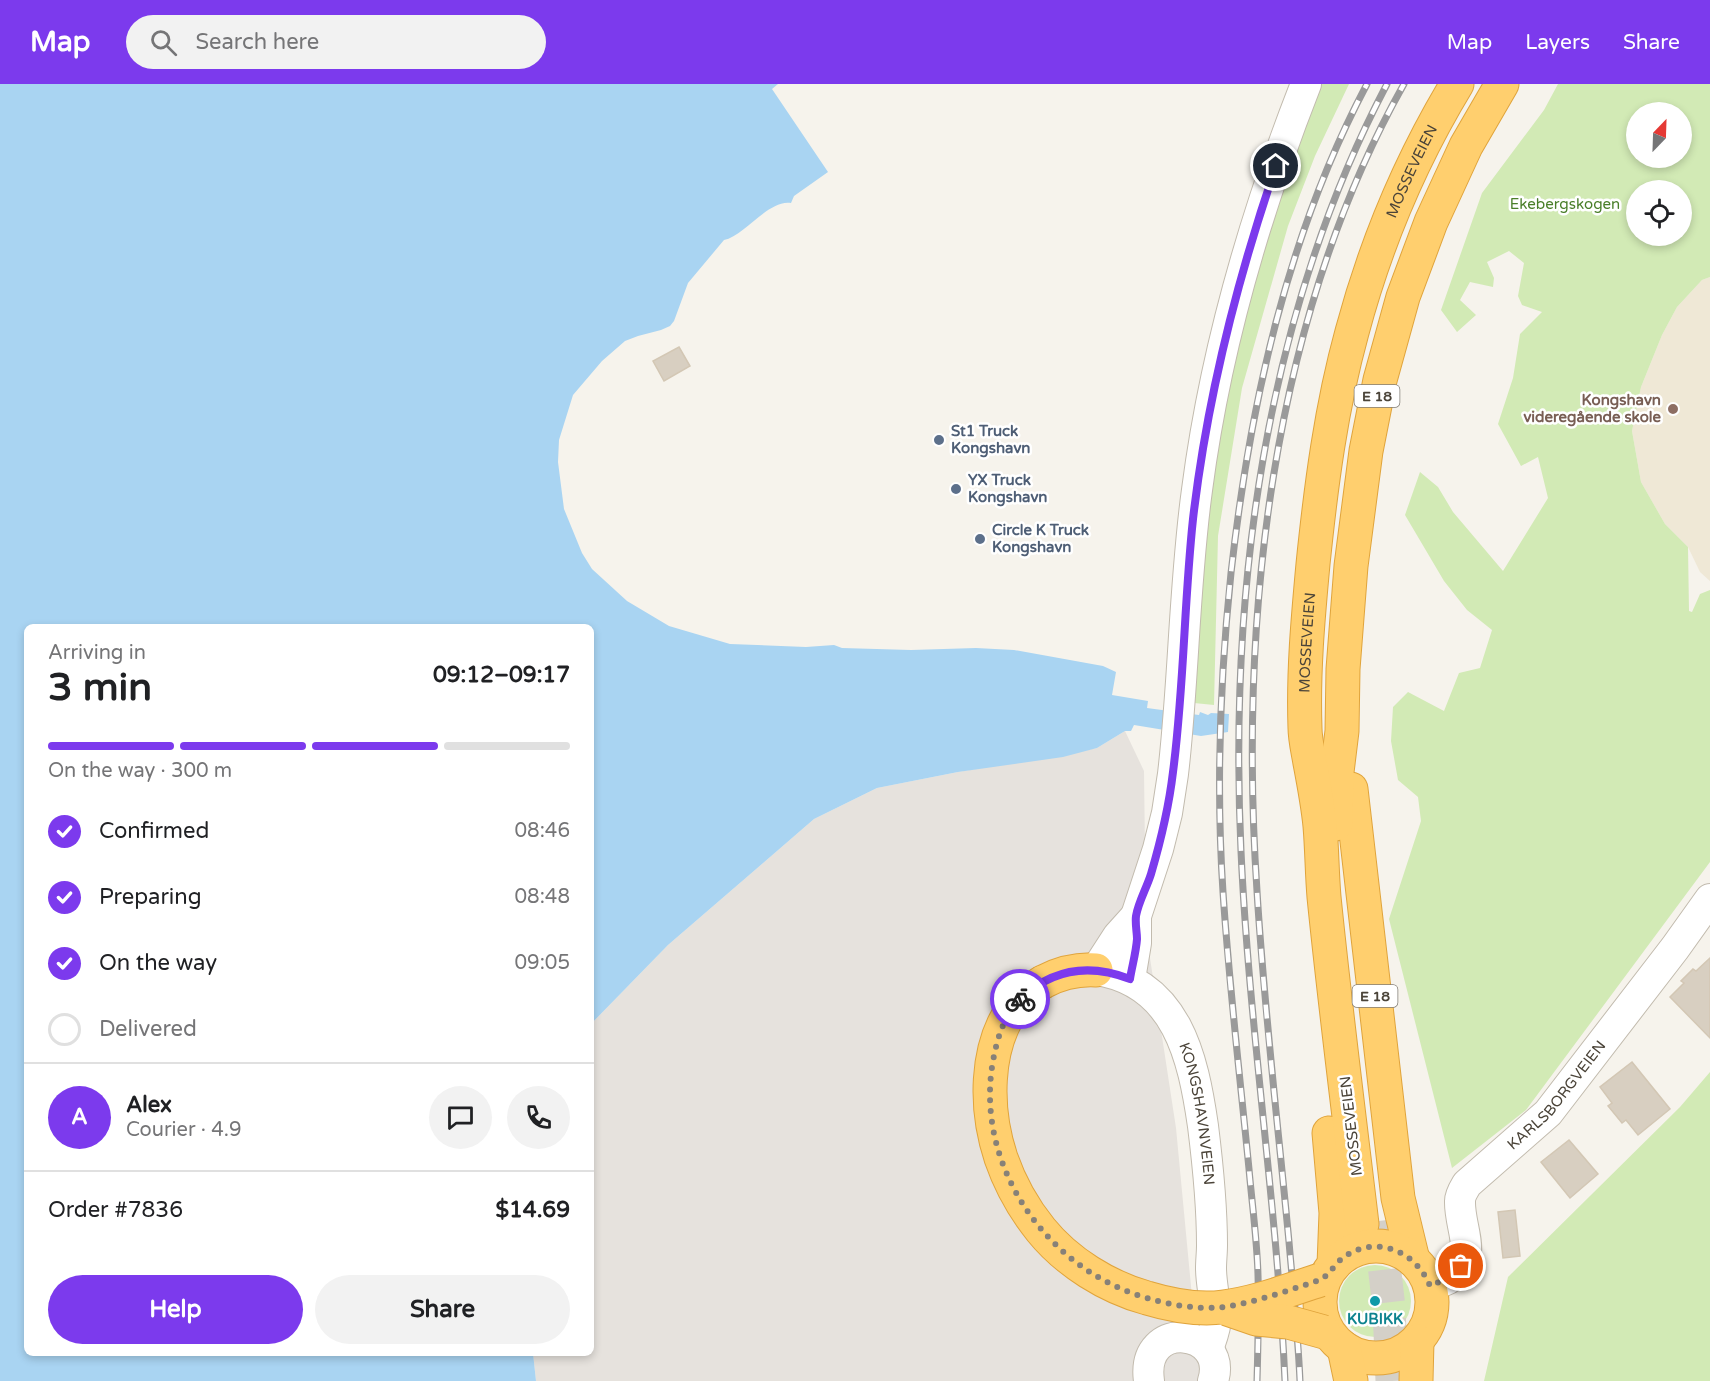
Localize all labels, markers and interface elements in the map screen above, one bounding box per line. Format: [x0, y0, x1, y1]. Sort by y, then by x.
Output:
search box [126, 15, 546, 69]
text: Map [30, 25, 90, 59]
icon: search [147, 26, 180, 59]
text: Search here [195, 29, 319, 55]
text: Map [1447, 30, 1492, 55]
text: Layers [1525, 30, 1590, 55]
text: Share [1623, 30, 1680, 55]
north arrow [1626, 102, 1692, 168]
map controls [1626, 102, 1692, 246]
street label: MOSSEVEIEN [1382, 122, 1441, 220]
pin [1250, 140, 1301, 191]
icon: home [1259, 149, 1292, 182]
button: locate [1626, 180, 1692, 246]
park label: Ekebergskogen [1510, 195, 1620, 213]
road number: E 18 [1354, 385, 1400, 407]
place label: Kongshavn videregående skole [1523, 391, 1661, 427]
marker: Kongshavn videregående skole [1666, 402, 1680, 416]
place label: St1 Truck Kongshavn [951, 422, 1031, 458]
marker: St1 Truck Kongshavn [932, 433, 946, 447]
place label: YX Truck Kongshavn [968, 471, 1048, 507]
marker: YX Truck Kongshavn [949, 482, 963, 496]
place label: Circle K Truck Kongshavn [992, 521, 1089, 557]
marker: Circle K Truck Kongshavn [973, 532, 987, 546]
street label: MOSSEVEIEN [1296, 592, 1319, 693]
text: Arriving in [48, 641, 146, 665]
text: 09:12–09:17 [433, 662, 570, 688]
text: 3 min [48, 664, 152, 711]
text: On the way · 300 m [48, 759, 232, 783]
icon: check [48, 815, 81, 848]
text: Confirmed [99, 818, 209, 844]
text: 08:46 [515, 819, 570, 843]
icon: check [48, 881, 81, 914]
text: Preparing [99, 884, 202, 910]
text: 08:48 [515, 885, 570, 909]
icon: check [48, 947, 81, 980]
text: On the way [99, 950, 217, 976]
text: 09:05 [515, 951, 570, 975]
courier [990, 969, 1050, 1029]
icon: bike [1004, 983, 1037, 1016]
road number: E 18 [1352, 985, 1398, 1007]
text: Delivered [99, 1016, 197, 1042]
street label: KARLSBORGVEIEN [1504, 1037, 1609, 1153]
street label: KONGSHAVNVEIEN [1175, 1040, 1218, 1186]
street label: MOSSEVEIEN [1336, 1075, 1366, 1177]
button: chat [429, 1086, 492, 1149]
button: phone [507, 1086, 570, 1149]
text: Alex [126, 1092, 172, 1118]
text: A [71, 1104, 88, 1130]
text: Courier · 4.9 [126, 1118, 241, 1142]
text: Order #7836 [48, 1197, 183, 1223]
text: $14.69 [495, 1197, 570, 1223]
pin [1435, 1240, 1486, 1291]
icon: bag [1444, 1249, 1477, 1282]
button: Help [48, 1275, 303, 1344]
button: Share [315, 1275, 570, 1344]
marker: KUBIKK [1368, 1294, 1382, 1308]
place label: KUBIKK [1347, 1310, 1403, 1328]

